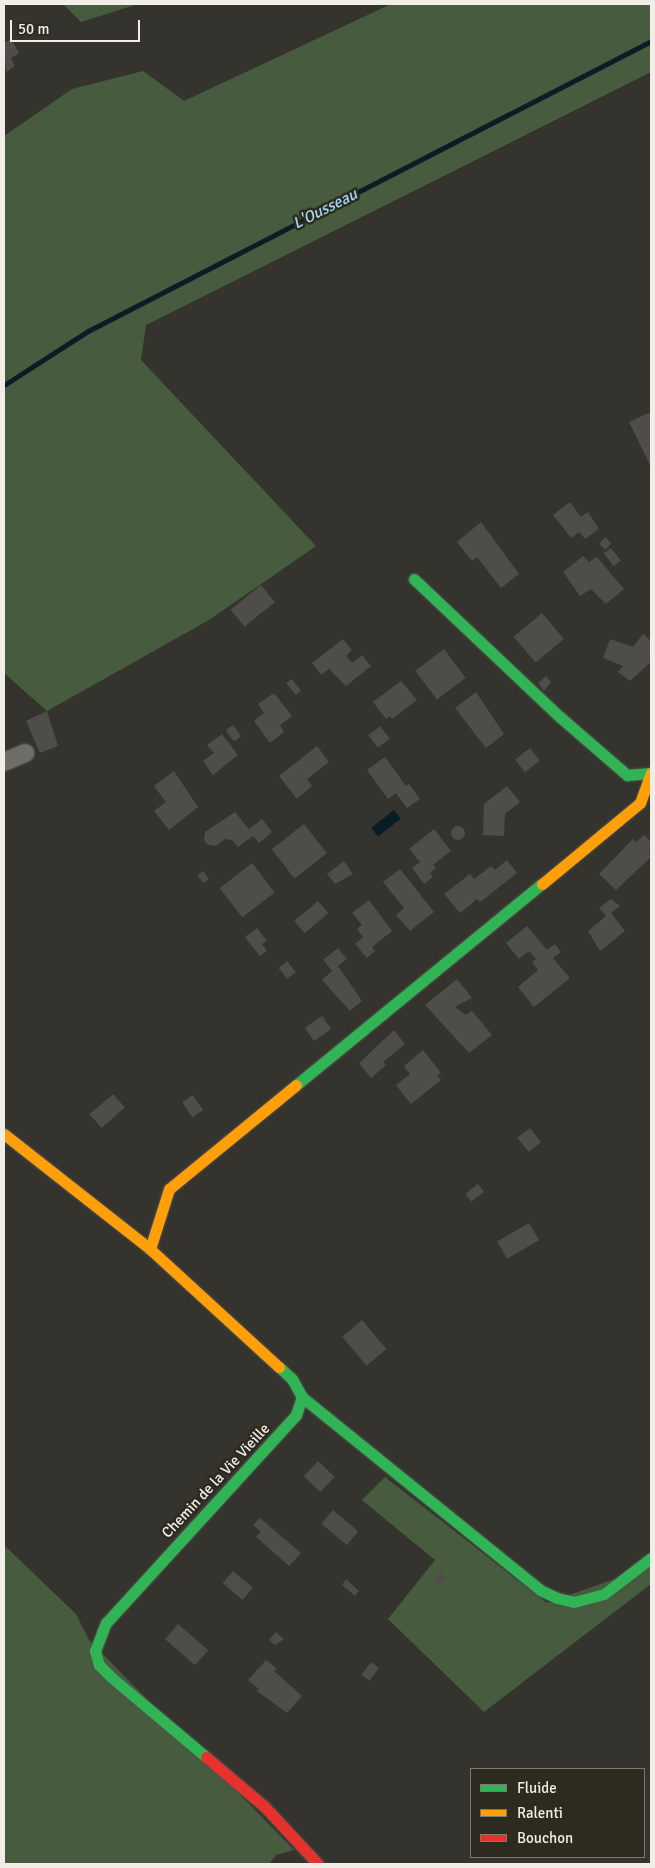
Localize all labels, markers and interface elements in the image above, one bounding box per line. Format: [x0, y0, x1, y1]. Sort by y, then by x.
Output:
scale bar [12, 10, 142, 42]
text: 50 m [18, 20, 49, 38]
water label: L'Ousseau [290, 185, 360, 233]
street label: Chemin de la Vie Vieille [158, 1420, 274, 1542]
legend [470, 1768, 645, 1858]
text: Fluide [517, 1779, 557, 1797]
text: Ralenti [517, 1804, 563, 1822]
text: Bouchon [517, 1829, 573, 1847]

